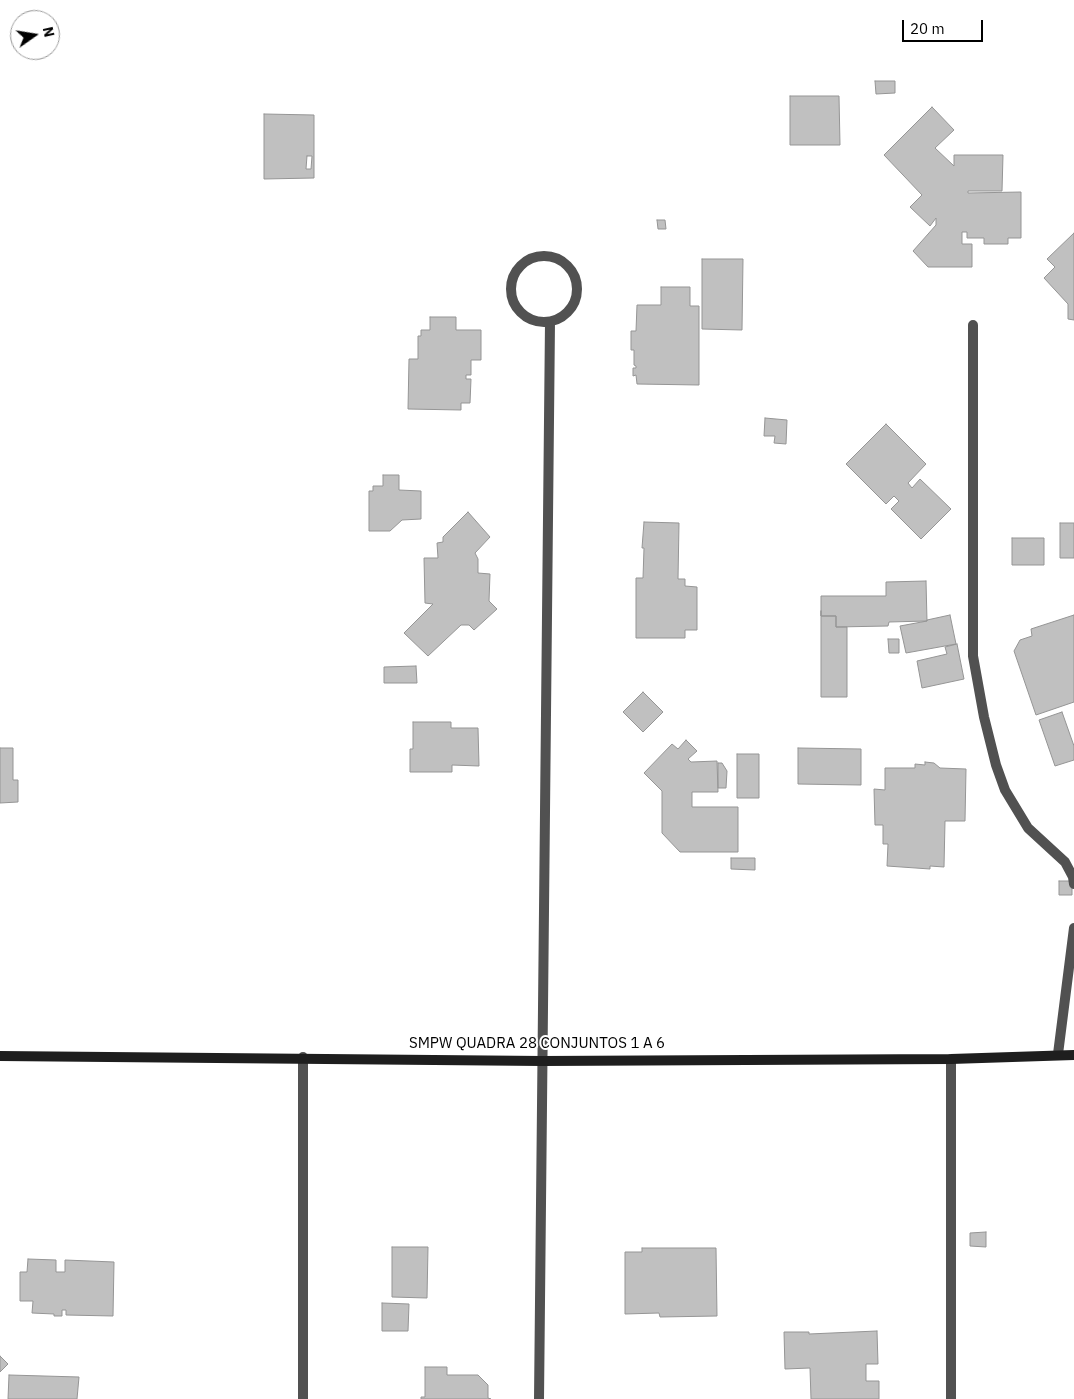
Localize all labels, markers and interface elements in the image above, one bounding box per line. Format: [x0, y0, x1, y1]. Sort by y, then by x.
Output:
north arrow [10, 10, 60, 60]
scale bar [904, 10, 985, 42]
text: 20 m [910, 19, 945, 38]
text: N [39, 25, 59, 39]
street label: SMPW QUADRA 28 CONJUNTOS 1 A 6 [409, 1035, 665, 1053]

